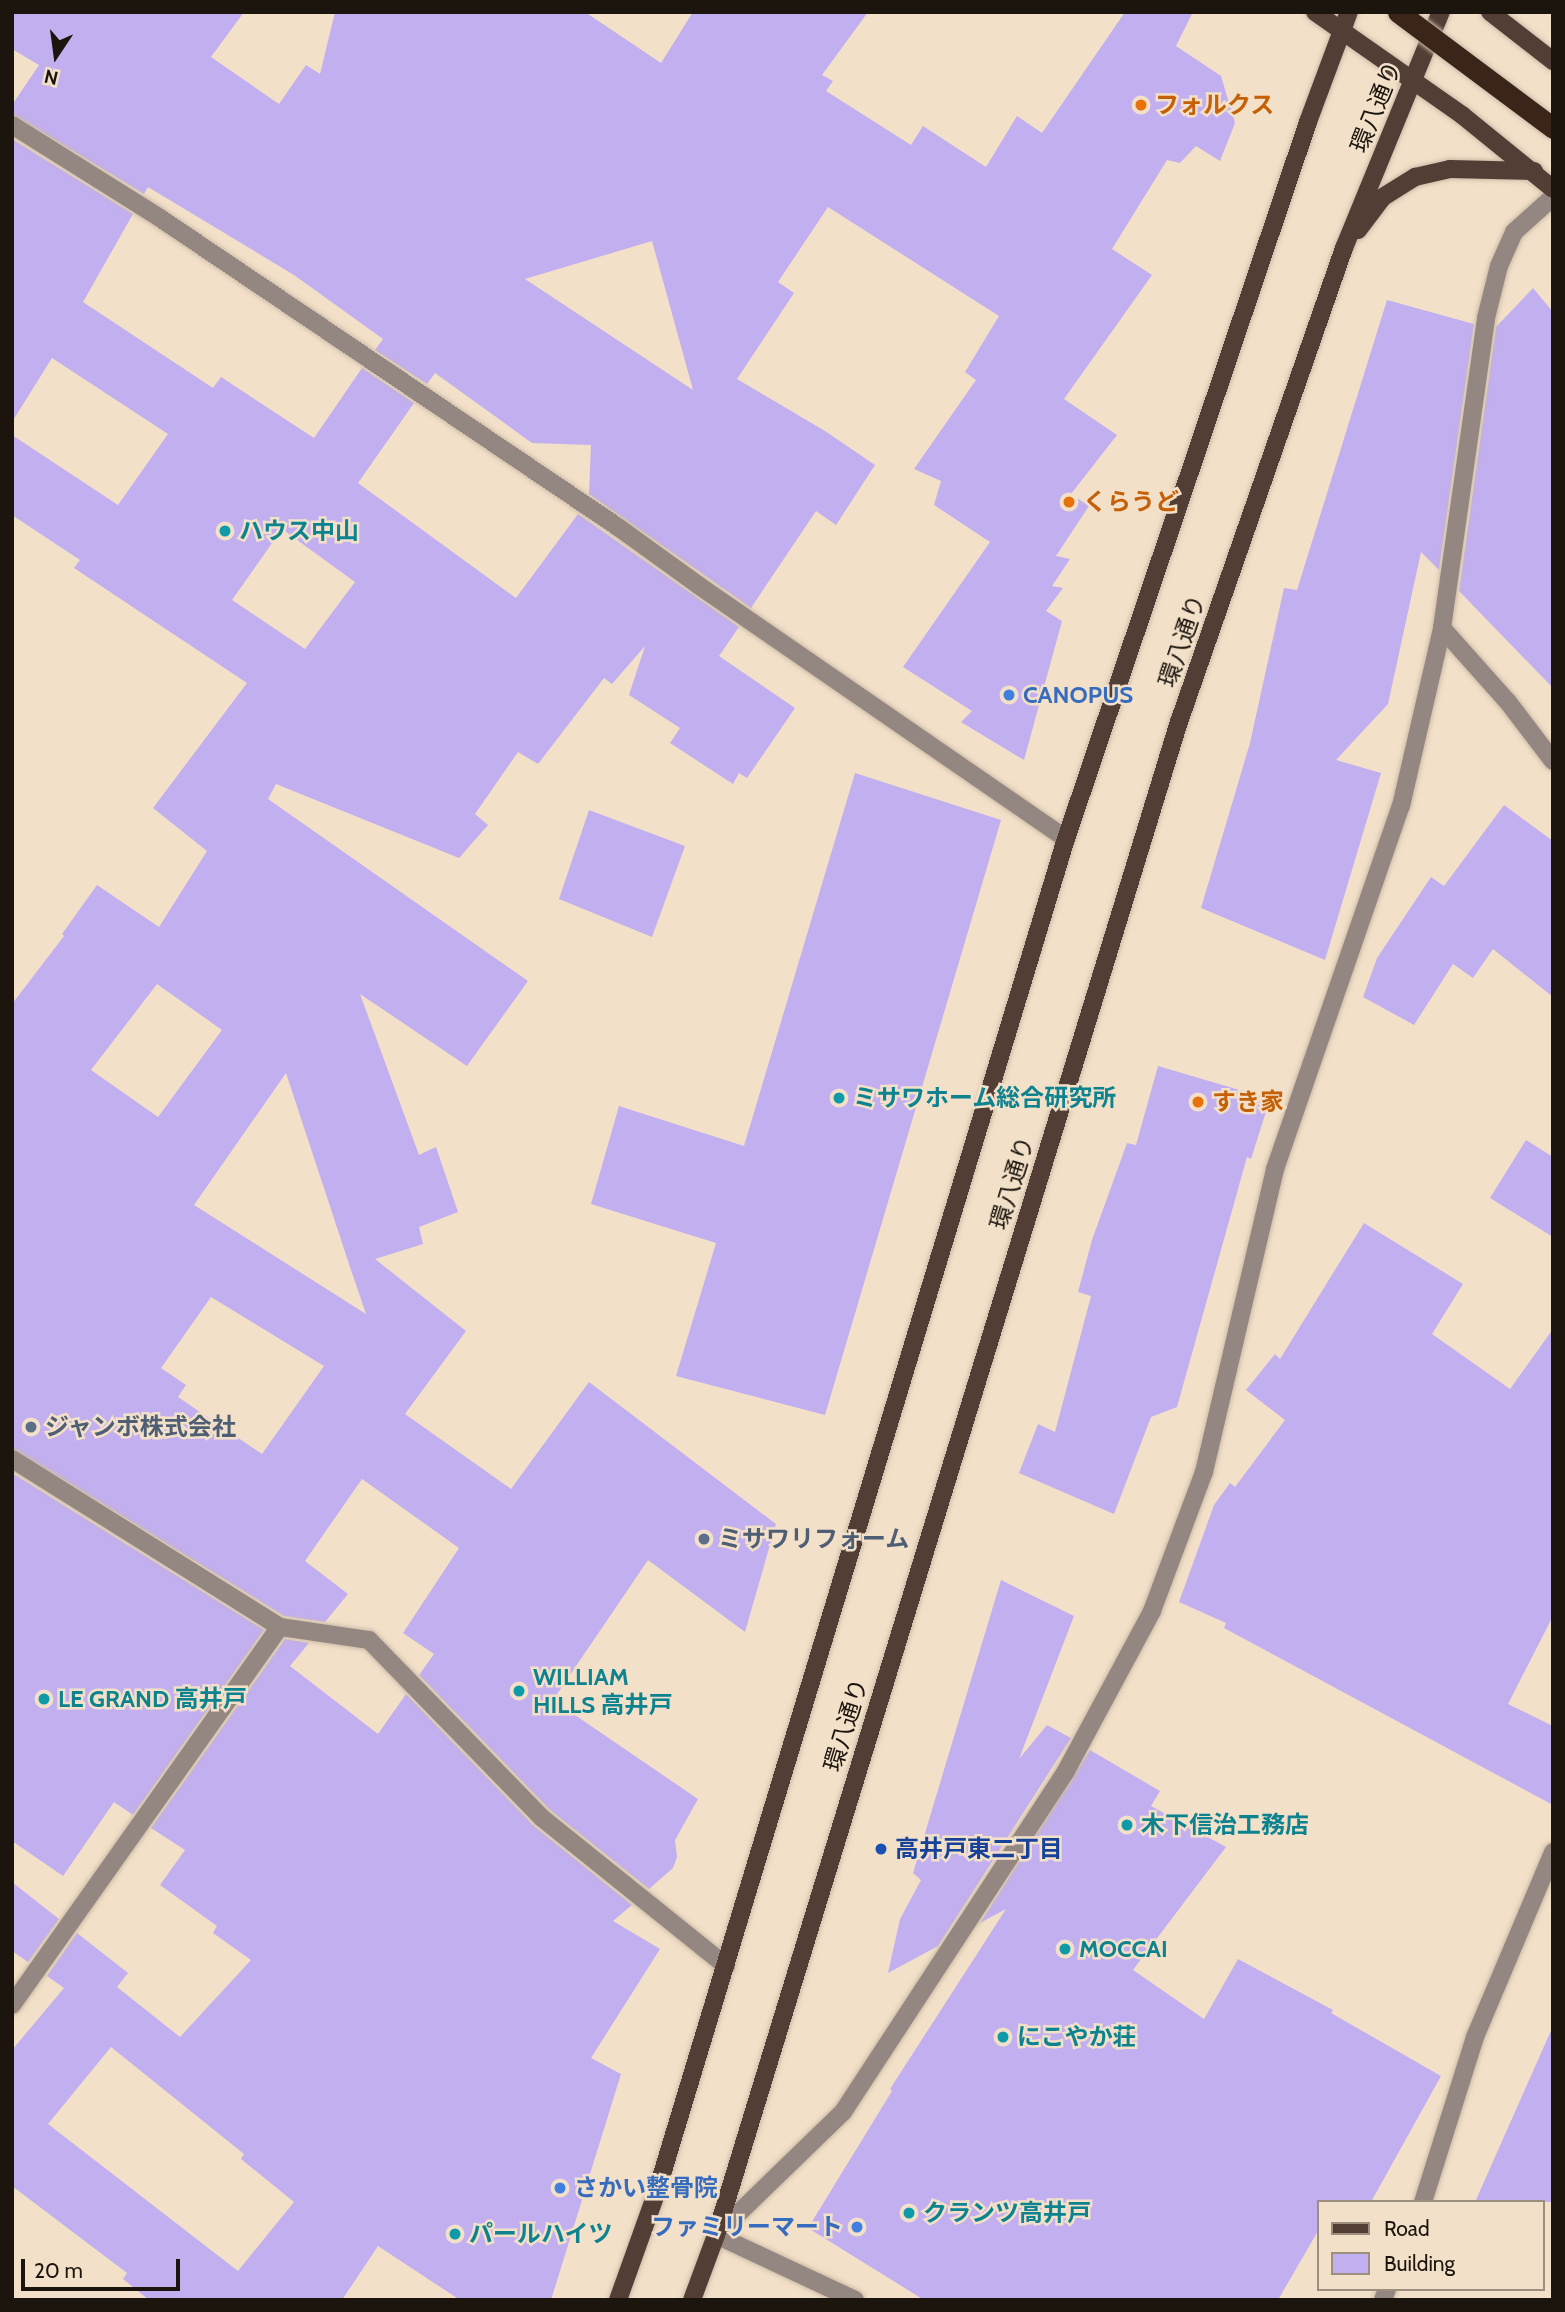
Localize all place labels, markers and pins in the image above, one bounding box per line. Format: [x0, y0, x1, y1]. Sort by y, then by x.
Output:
place label: フォルクス [1155, 91, 1275, 119]
marker: フォルクス [1133, 97, 1149, 113]
place label: くらうど [1083, 488, 1179, 516]
marker: くらうど [1061, 494, 1077, 510]
place label: ハウス中山 [239, 517, 359, 545]
marker: ハウス中山 [217, 523, 233, 539]
place label: CANOPUS [1023, 681, 1133, 709]
marker: CANOPUS [1001, 687, 1017, 703]
place label: ミサワホーム総合研究所 [853, 1084, 1117, 1112]
place label: すき家 [1212, 1088, 1284, 1116]
marker: ミサワホーム総合研究所 [831, 1090, 847, 1106]
marker: すき家 [1190, 1094, 1206, 1110]
place label: ジャンボ株式会社 [45, 1413, 237, 1441]
marker: ジャンボ株式会社 [23, 1419, 39, 1435]
place label: ミサワリフォーム [718, 1525, 910, 1553]
marker: ミサワリフォーム [696, 1531, 712, 1547]
place label: WILLIAM HILLS 高井戸 [533, 1663, 673, 1719]
marker: WILLIAM HILLS 高井戸 [511, 1683, 527, 1699]
place label: LE GRAND 高井戸 [58, 1685, 247, 1713]
marker: LE GRAND 高井戸 [36, 1691, 52, 1707]
place label: 木下信治工務店 [1141, 1811, 1309, 1839]
marker: 木下信治工務店 [1119, 1817, 1135, 1833]
place label: 高井戸東二丁目 [895, 1835, 1063, 1863]
marker: 高井戸東二丁目 [873, 1841, 889, 1857]
place label: MOCCAI [1079, 1935, 1168, 1963]
marker: MOCCAI [1057, 1941, 1073, 1957]
place label: にこやか荘 [1017, 2023, 1137, 2051]
marker: にこやか荘 [995, 2029, 1011, 2045]
place label: さかい整骨院 [574, 2174, 718, 2202]
marker: さかい整骨院 [552, 2180, 568, 2196]
place label: クランツ高井戸 [923, 2199, 1091, 2227]
marker: クランツ高井戸 [901, 2205, 917, 2221]
place label: ファミリーマート [651, 2213, 843, 2241]
marker: ファミリーマート [849, 2219, 865, 2235]
place label: パールハイツ [469, 2220, 613, 2248]
marker: パールハイツ [447, 2226, 463, 2242]

